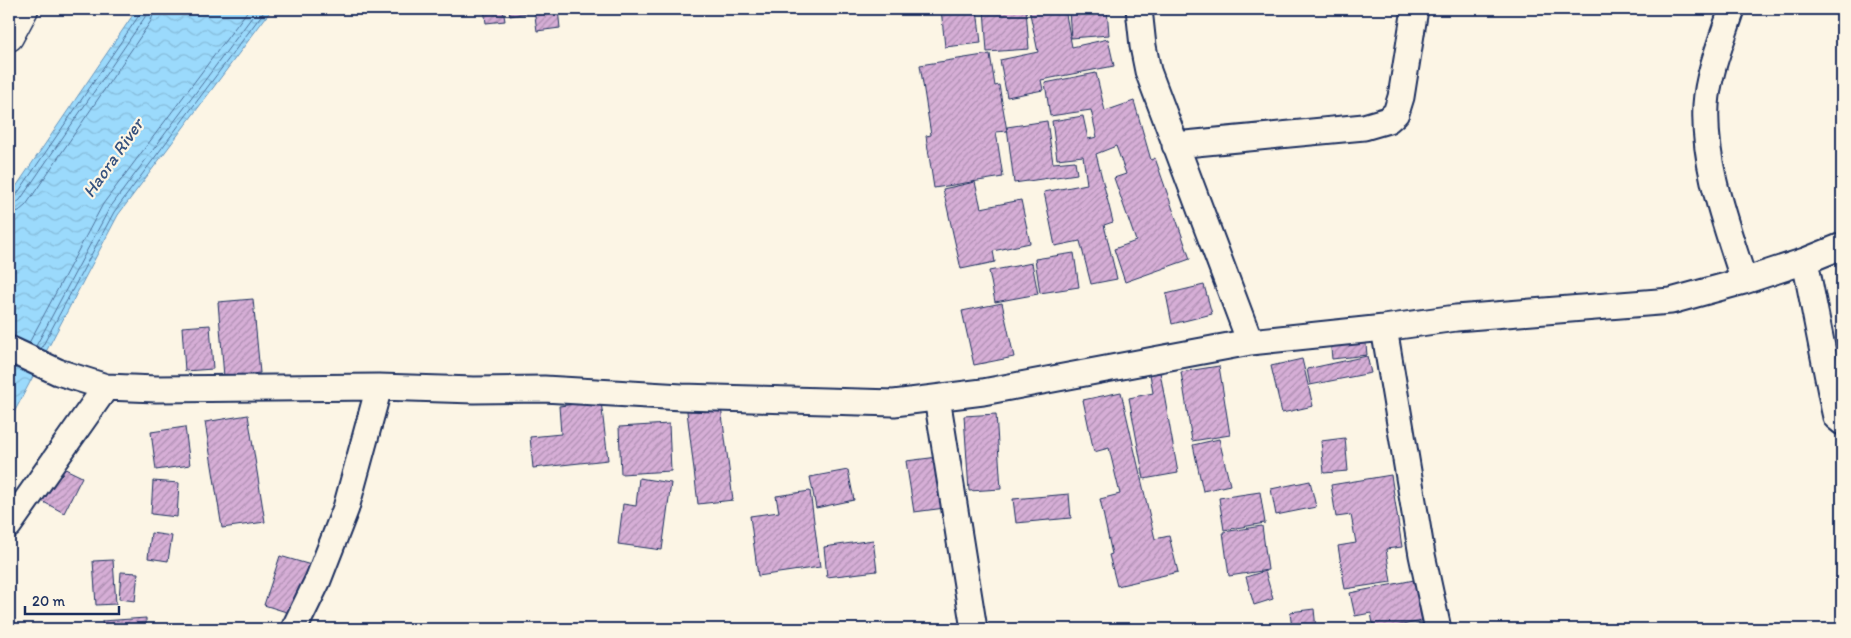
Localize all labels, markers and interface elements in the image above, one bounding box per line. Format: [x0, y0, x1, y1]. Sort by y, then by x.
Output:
water label: Haora River [78, 113, 149, 202]
scale bar [25, 583, 119, 615]
text: 20 m [32, 592, 66, 610]

